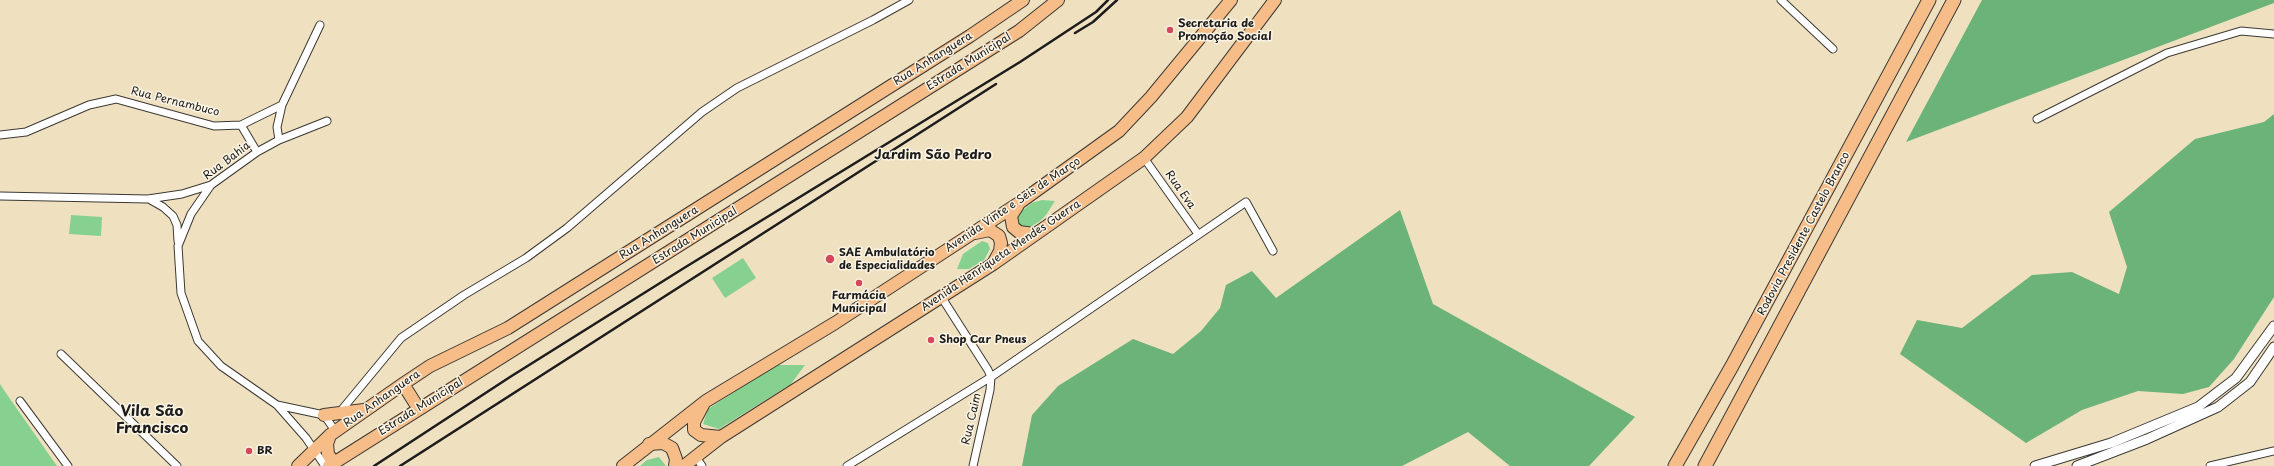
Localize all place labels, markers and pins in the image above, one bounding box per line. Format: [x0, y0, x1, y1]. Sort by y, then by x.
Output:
place label: Secretaria de Promoção Social [1178, 17, 1272, 43]
marker: Secretaria de Promoção Social [1165, 25, 1175, 35]
place label: SAE Ambulatório de Especialidades [839, 246, 935, 272]
marker: SAE Ambulatório de Especialidades [824, 253, 836, 265]
marker: Farmácia Municipal [854, 278, 864, 288]
place label: Farmácia Municipal [832, 289, 886, 315]
place label: Shop Car Pneus [939, 333, 1026, 347]
marker: Shop Car Pneus [926, 335, 936, 345]
place label: BR [257, 444, 273, 458]
marker: BR [244, 446, 254, 456]

